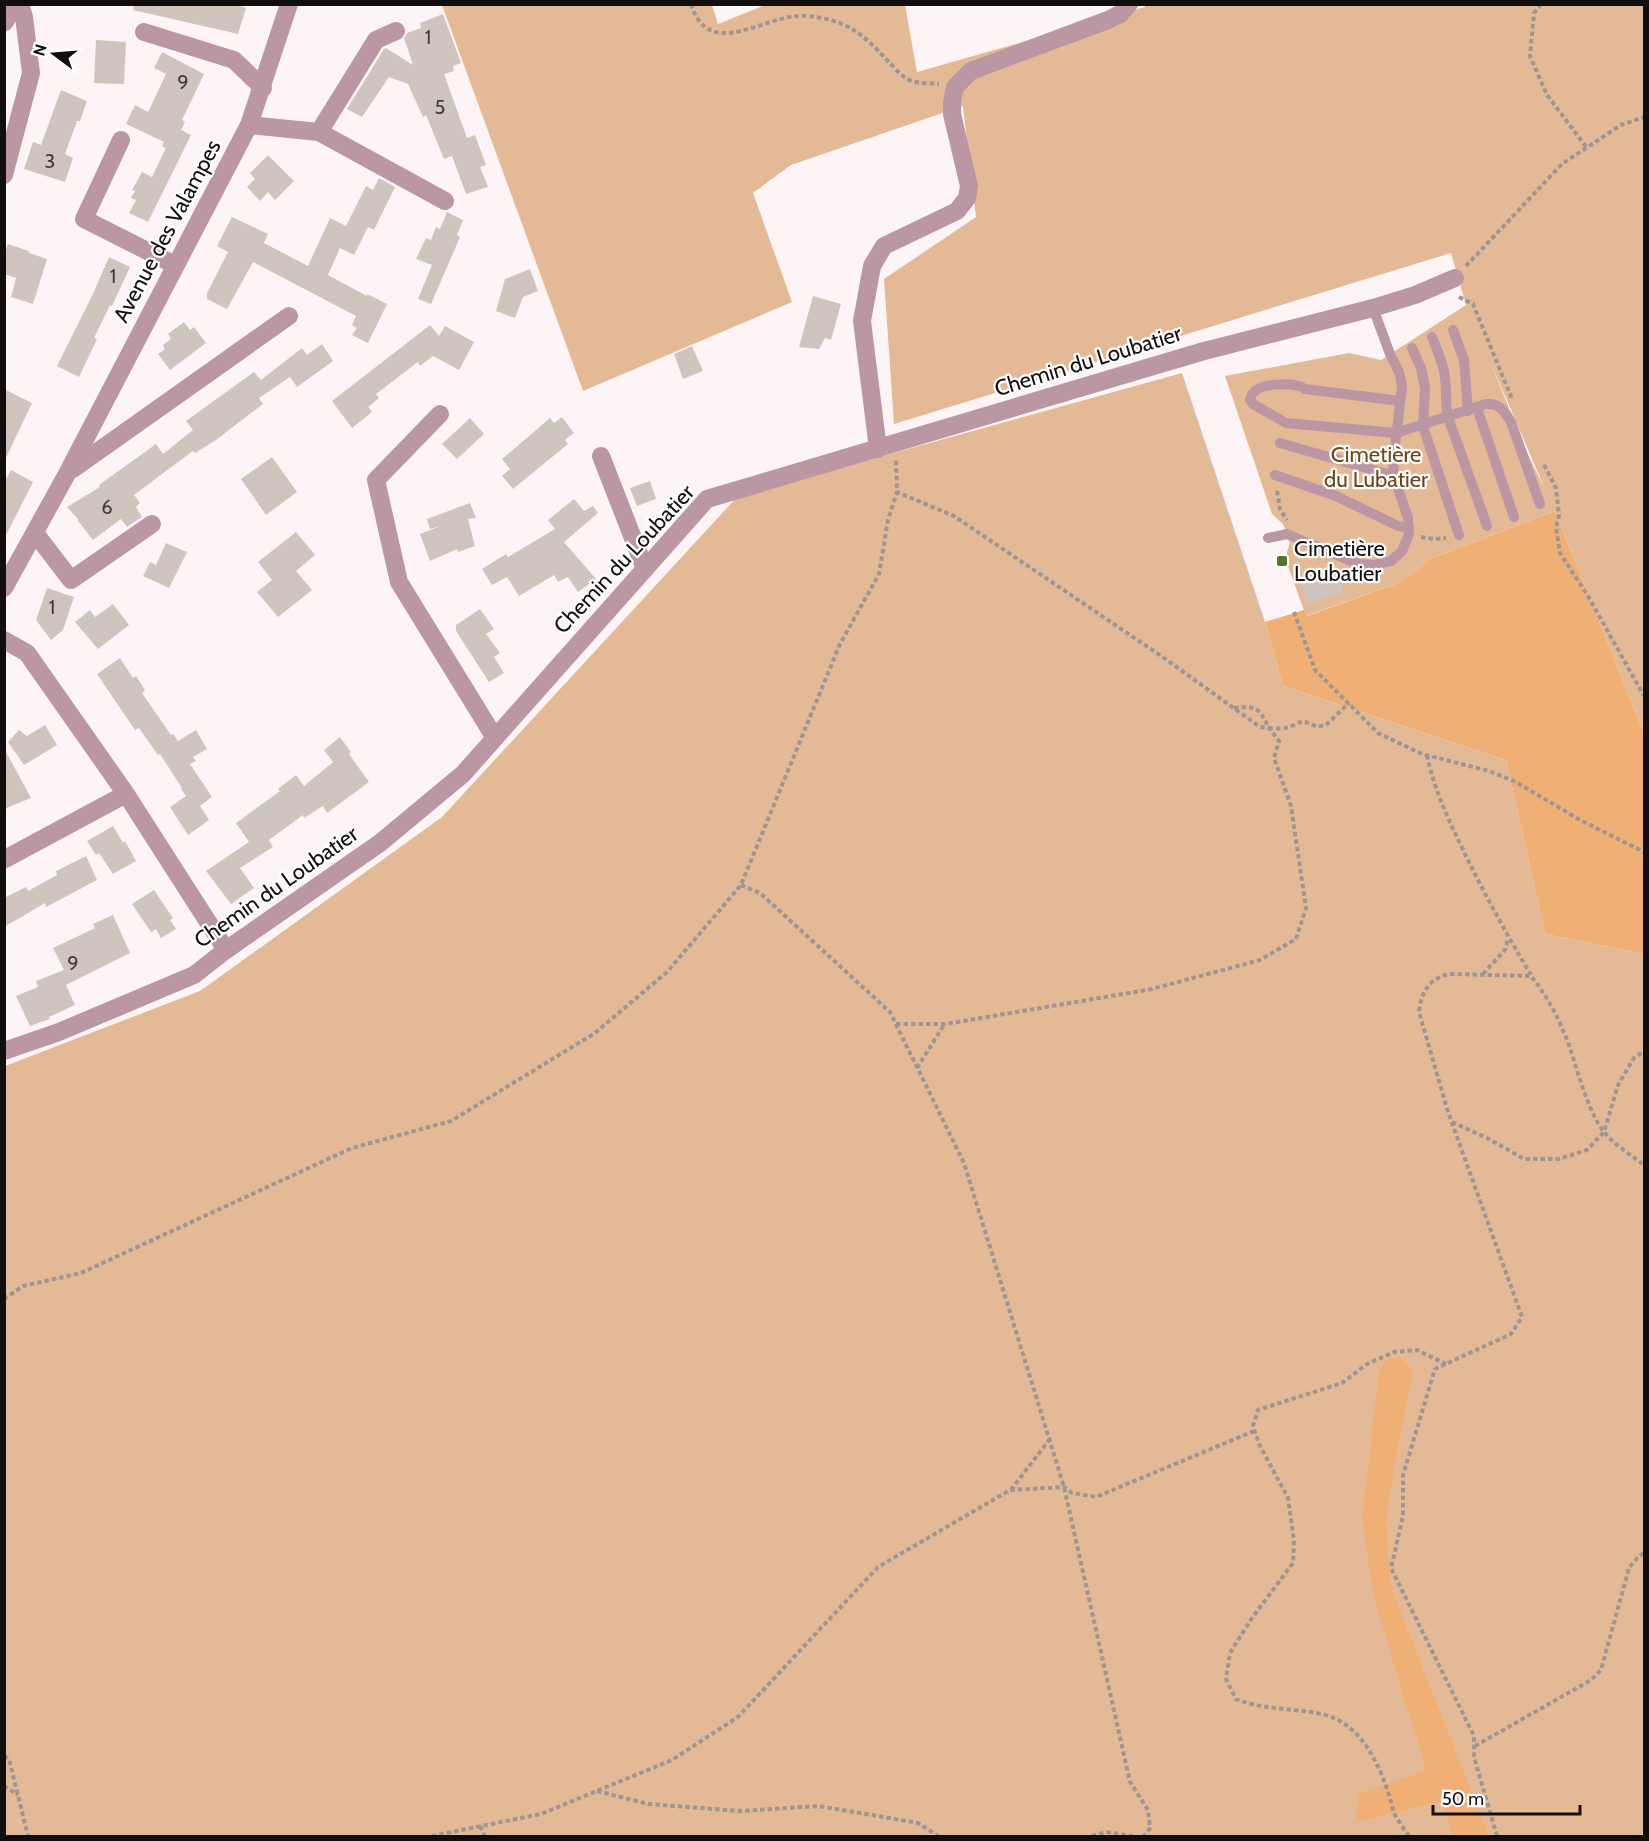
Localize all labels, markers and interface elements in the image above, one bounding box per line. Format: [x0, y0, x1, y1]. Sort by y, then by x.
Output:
north arrow [24, 24, 84, 84]
house number: 1 [425, 25, 431, 49]
text: N [29, 42, 51, 58]
house number: 9 [177, 70, 189, 94]
house number: 5 [435, 95, 445, 119]
street label: Avenue des Valampes [107, 135, 227, 327]
house number: 3 [45, 149, 55, 173]
house number: 1 [110, 264, 116, 288]
street label: Chemin du Loubatier [991, 320, 1185, 402]
park label: Cimetière du Lubatier [1324, 441, 1428, 493]
street label: Chemin du Loubatier [548, 479, 700, 639]
house number: 6 [101, 495, 113, 519]
place label: Cimetière Loubatier [1294, 535, 1385, 587]
marker: Cimetière Loubatier [1275, 554, 1289, 568]
house number: 1 [49, 595, 55, 619]
street label: Chemin du Loubatier [189, 820, 363, 954]
house number: 9 [67, 951, 79, 975]
scale bar [1433, 1778, 1580, 1816]
text: 50 m [1442, 1788, 1484, 1810]

